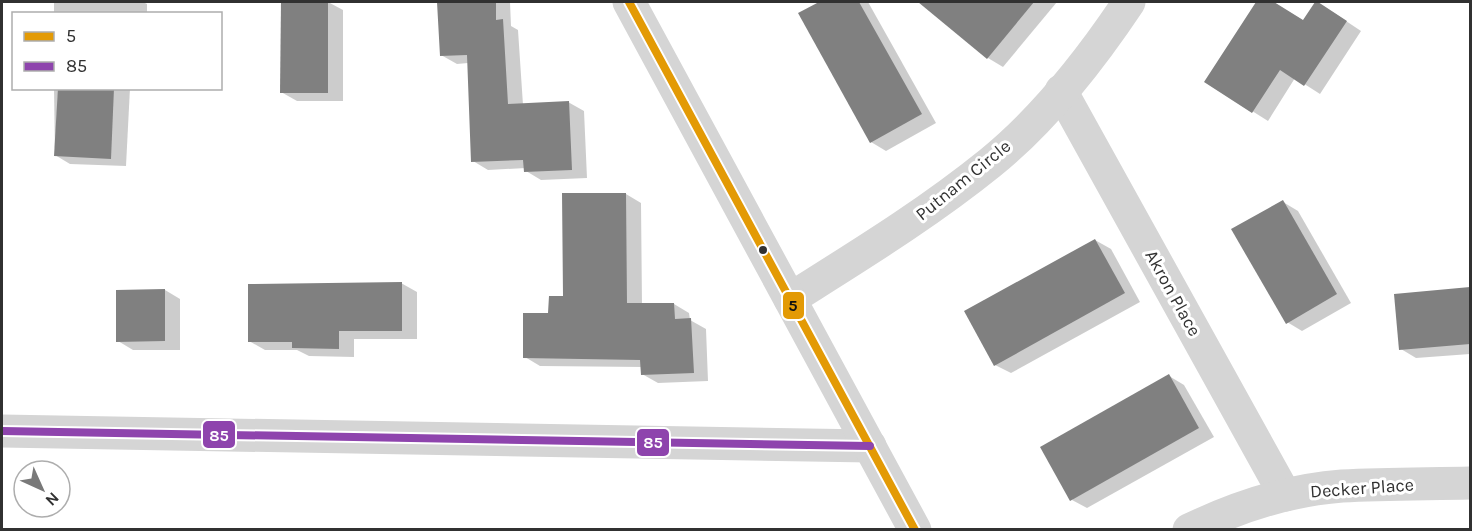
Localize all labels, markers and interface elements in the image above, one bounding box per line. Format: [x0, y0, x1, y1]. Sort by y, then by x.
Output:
legend [12, 12, 222, 90]
text: 5 [66, 25, 76, 47]
text: 85 [66, 55, 87, 77]
street label: Putnam Circle [911, 135, 1015, 225]
unlabelled marker [757, 244, 769, 256]
street label: Akron Place [1140, 246, 1206, 340]
line badge: 5 [782, 291, 805, 320]
text: 5 [788, 296, 798, 315]
line badge: 85 [202, 420, 236, 449]
text: 85 [209, 426, 229, 445]
line badge: 85 [636, 428, 670, 457]
text: 85 [643, 433, 663, 452]
north arrow [12, 459, 72, 519]
street label: Decker Place [1309, 473, 1415, 503]
text: N [41, 488, 63, 510]

